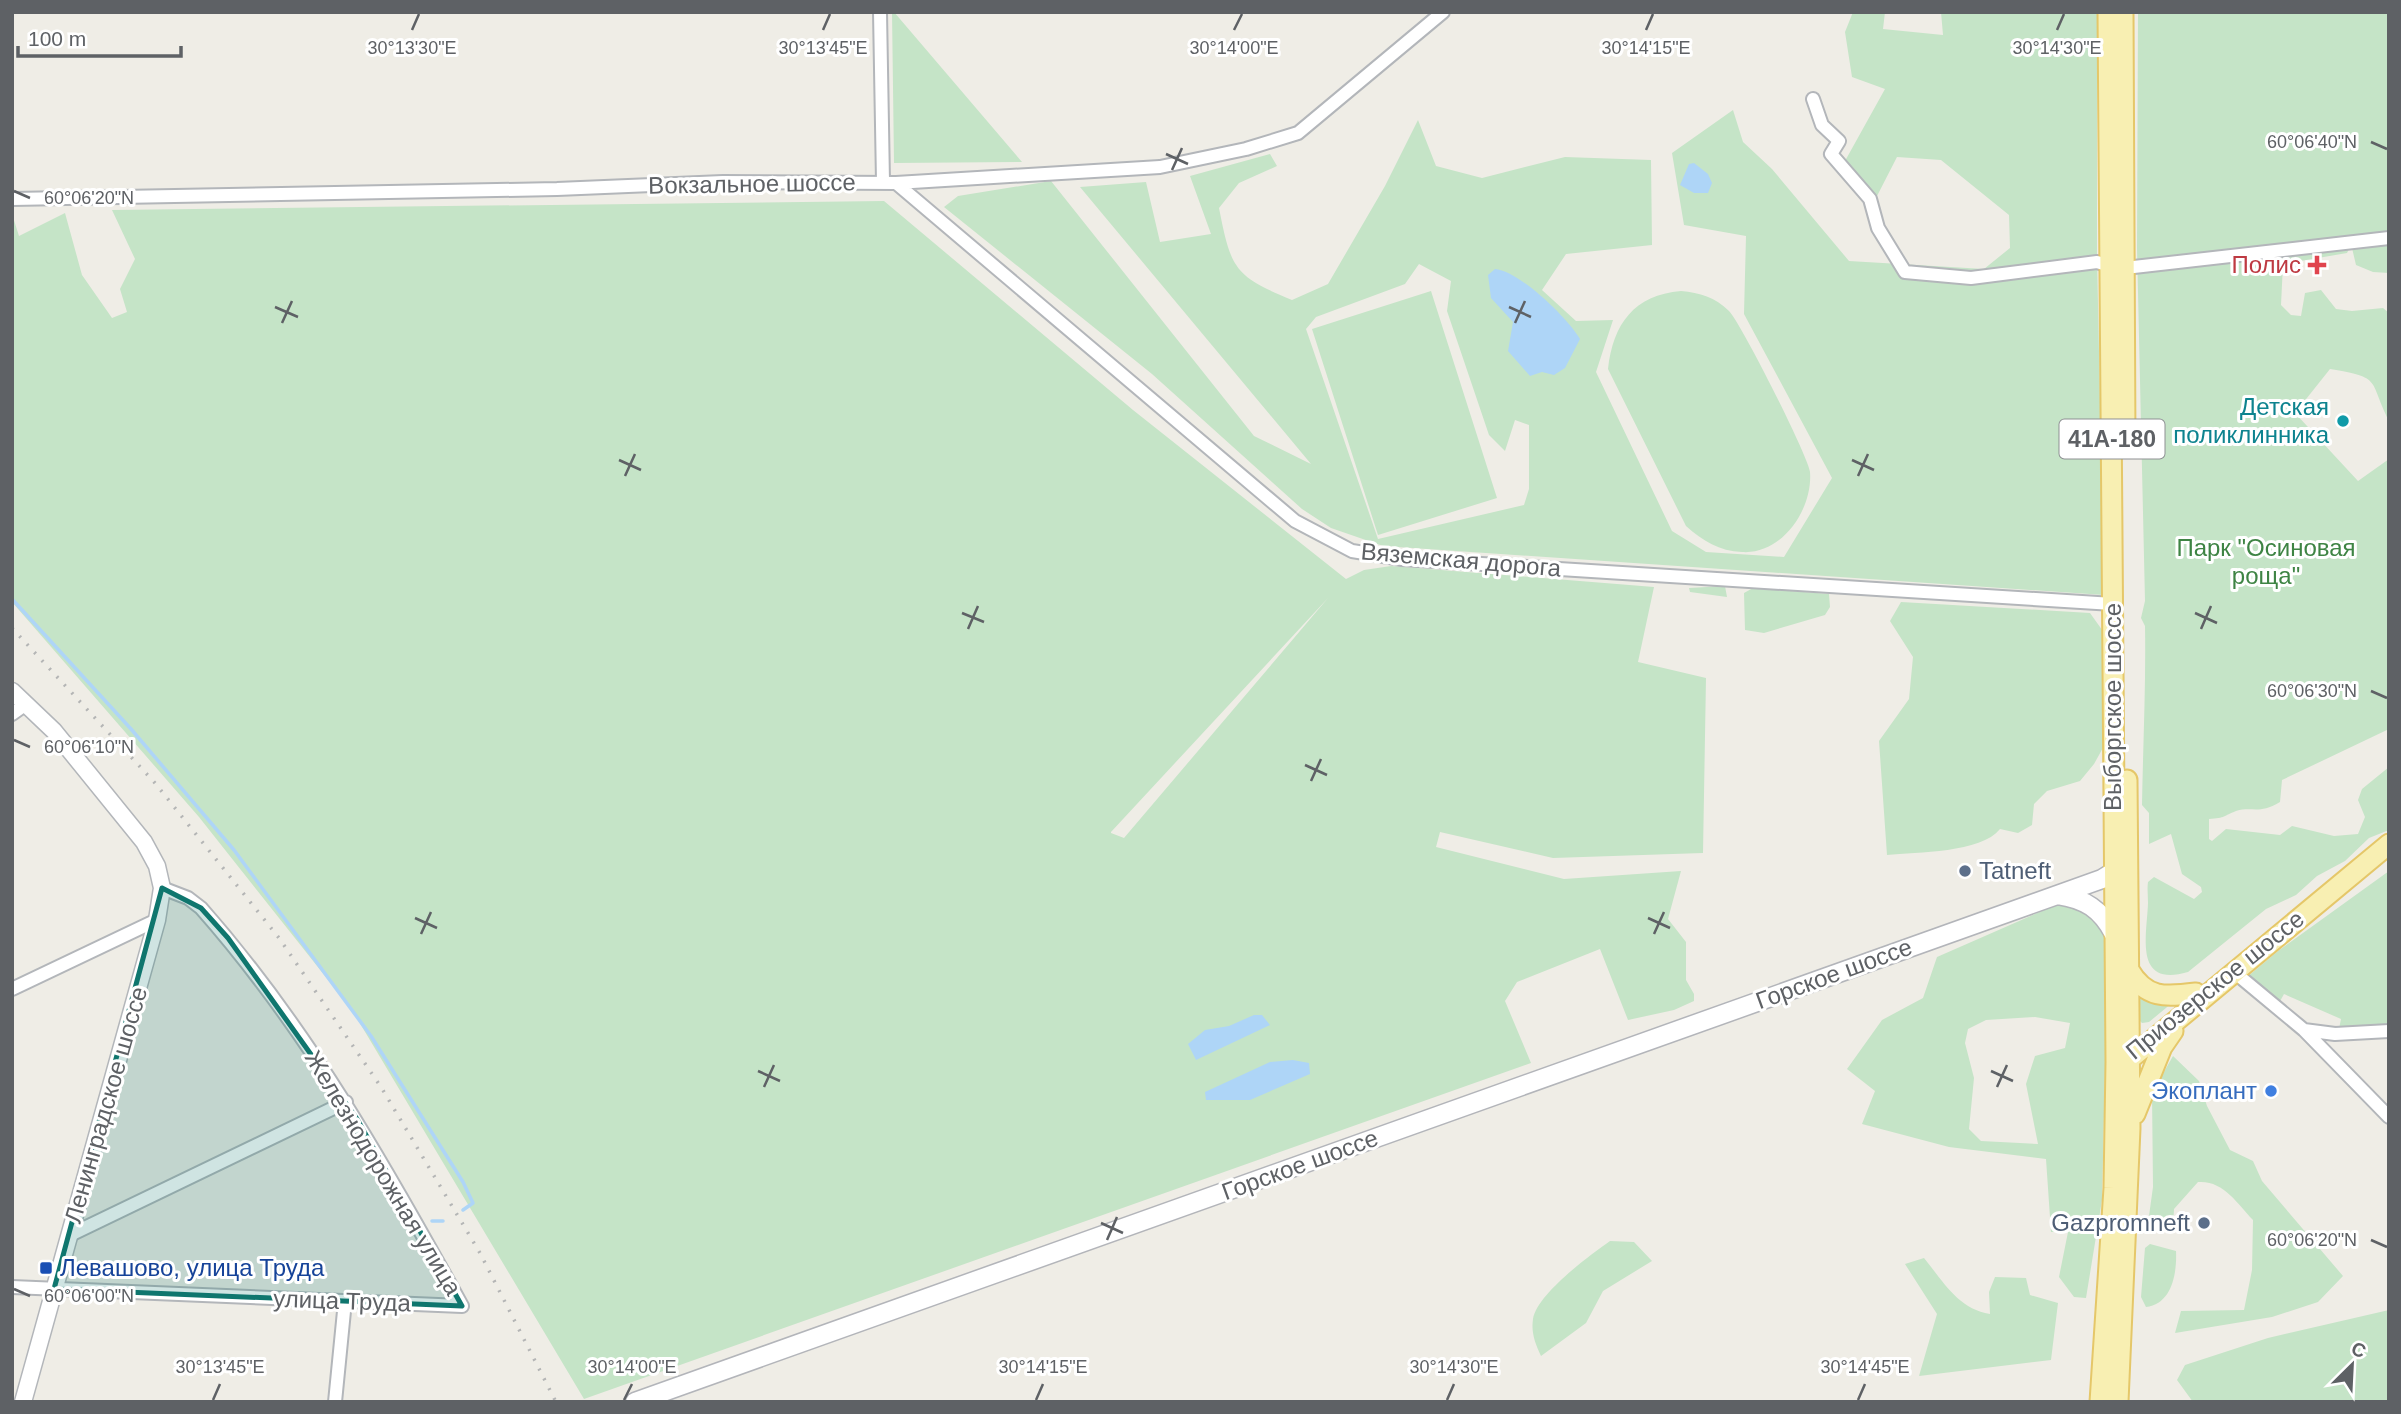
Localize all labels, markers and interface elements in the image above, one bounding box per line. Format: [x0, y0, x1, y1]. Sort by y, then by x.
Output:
scale bar [18, 14, 180, 58]
text: 100 m [28, 27, 86, 50]
text: 30°13'30"E [367, 38, 457, 58]
text: 30°13'45"E [778, 38, 868, 58]
text: 30°14'00"E [1189, 38, 1279, 58]
text: 30°14'15"E [1601, 38, 1691, 58]
text: 30°14'30"E [2012, 38, 2102, 58]
text: 60°06'40"N [2267, 132, 2357, 152]
street label: Вокзальное шоссе [648, 168, 856, 199]
text: 60°06'20"N [44, 188, 134, 208]
place label: Полис [2232, 251, 2301, 278]
marker: Полис [2307, 255, 2327, 275]
place label: Детская поликлинника [2173, 393, 2330, 448]
marker: Детская поликлинника [2335, 413, 2351, 429]
road number: 41А-180 [2060, 420, 2164, 458]
park label: Парк "Осиновая роща" [2176, 534, 2356, 589]
street label: Вяземская дорога [1360, 537, 1563, 582]
street label: Выборгское шоссе [2099, 603, 2126, 811]
text: 60°06'30"N [2267, 681, 2357, 701]
text: 60°06'10"N [44, 737, 134, 757]
place label: Tatneft [1979, 857, 2051, 884]
marker: Tatneft [1957, 863, 1973, 879]
street label: Приозерское шоссе [2120, 905, 2309, 1065]
street label: Горское шоссе [1752, 933, 1916, 1014]
street label: Ленинградское шоссе [59, 984, 152, 1226]
street label: Железнодорожная улица [300, 1046, 468, 1300]
place label: Экоплант [2151, 1077, 2257, 1104]
marker: Экоплант [2263, 1083, 2279, 1099]
street label: Горское шоссе [1218, 1124, 1382, 1205]
place label: Gazpromneft [2051, 1209, 2190, 1236]
marker: Gazpromneft [2196, 1215, 2212, 1231]
text: 60°06'20"N [2267, 1230, 2357, 1250]
place label: Левашово, улица Труда [60, 1254, 325, 1281]
marker: Левашово, улица Труда [38, 1260, 54, 1276]
street label: улица Труда [273, 1285, 412, 1316]
text: 60°06'00"N [44, 1286, 134, 1306]
north arrow [2317, 1330, 2387, 1400]
text: С [2348, 1338, 2369, 1362]
text: 30°13'45"E [175, 1357, 265, 1377]
text: 30°14'00"E [587, 1357, 677, 1377]
text: 30°14'15"E [998, 1357, 1088, 1377]
text: 30°14'30"E [1409, 1357, 1499, 1377]
text: 30°14'45"E [1820, 1357, 1910, 1377]

